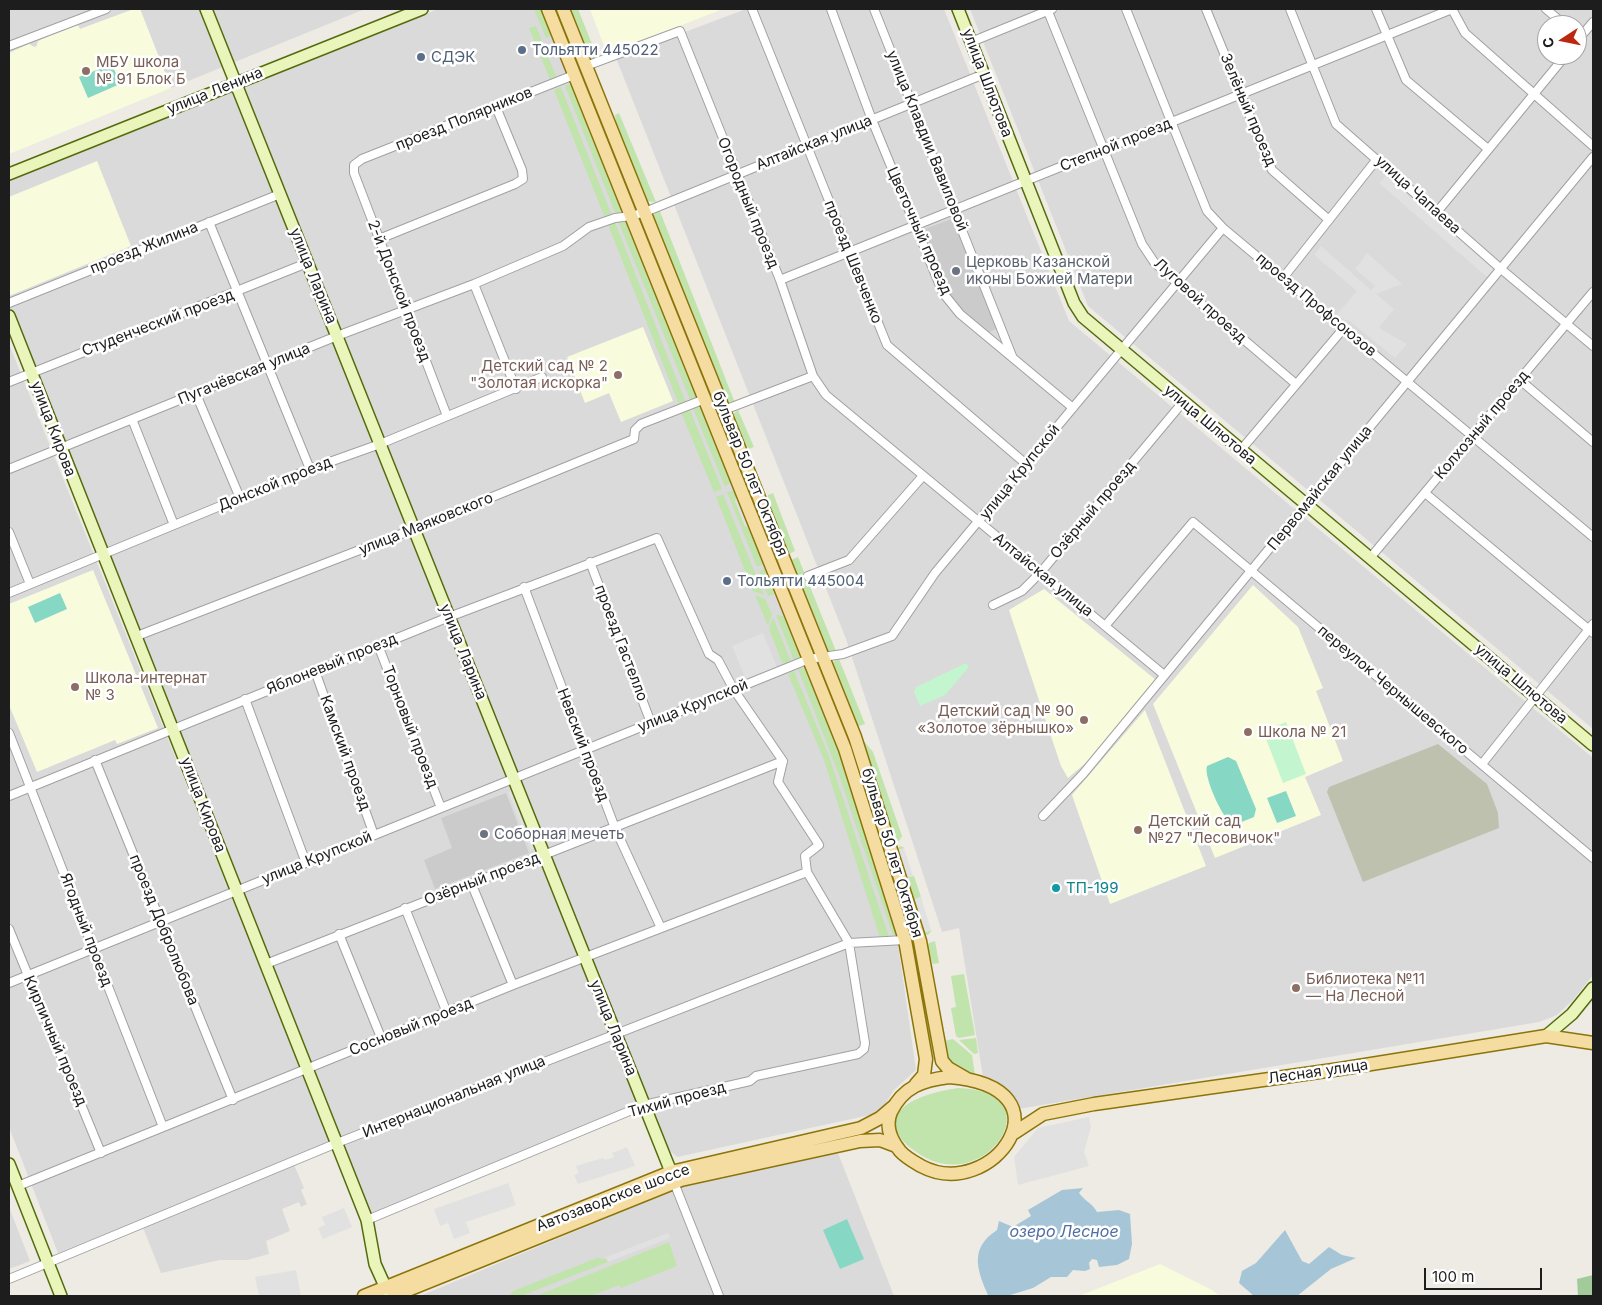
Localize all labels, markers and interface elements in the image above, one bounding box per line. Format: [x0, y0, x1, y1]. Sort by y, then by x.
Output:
north arrow [1537, 15, 1587, 65]
street label: улица Шлютова [958, 26, 1016, 140]
text: С [1538, 36, 1557, 49]
place label: Тольятти 445022 [532, 41, 659, 59]
marker: Тольятти 445022 [516, 44, 528, 56]
place label: СДЭК [431, 48, 475, 66]
street label: улица Клавдии Вавиловой [882, 48, 972, 234]
marker: СДЭК [415, 51, 427, 63]
street label: Зелёный проезд [1216, 51, 1280, 169]
place label: МБУ школа № 91 Блок Б [96, 53, 186, 88]
street label: улица Ленина [164, 64, 266, 118]
marker: МБУ школа № 91 Блок Б [80, 65, 92, 77]
street label: проезд Полярников [393, 83, 535, 155]
street label: Алтайская улица [753, 112, 875, 174]
street label: Степной проезд [1058, 114, 1174, 176]
street label: Огородный проезд [713, 135, 783, 271]
street label: улица Чапаева [1372, 152, 1464, 238]
street label: Цветочный проезд [883, 164, 955, 298]
street label: проезд Шевченко [820, 198, 886, 326]
street label: проезд Жилина [87, 218, 201, 278]
street label: 2-й Донской проезд [364, 218, 434, 364]
street label: улица Ларина [286, 225, 340, 327]
street label: проезд Профсоюзов [1252, 249, 1380, 361]
place label: Церковь Казанской иконы Божией Матери [966, 253, 1133, 288]
street label: Луговой проезд [1150, 255, 1250, 347]
marker: Церковь Казанской иконы Божией Матери [950, 265, 962, 277]
street label: Студенческий проезд [79, 286, 237, 360]
street label: Пугачёвская улица [175, 339, 313, 409]
place label: Детский сад № 2 "Золотая искорка" [470, 357, 608, 392]
street label: Колхозный проезд [1431, 367, 1533, 483]
marker: Детский сад № 2 "Золотая искорка" [612, 369, 624, 381]
street label: улица Кирова [27, 379, 79, 479]
street label: улица Шлютова [1160, 381, 1260, 469]
street label: бульвар 50 лет Октября [709, 389, 791, 559]
street label: улица Крупской [976, 421, 1064, 523]
street label: Первомайская улица [1264, 422, 1376, 554]
street label: Донской проезд [215, 453, 335, 515]
street label: Озёрный проезд [1047, 457, 1139, 563]
street label: улица Маяковского [356, 489, 496, 559]
street label: Алтайская улица [989, 529, 1097, 621]
place label: Тольятти 445004 [737, 572, 864, 590]
marker: Тольятти 445004 [721, 575, 733, 587]
street label: проезд Гастелло [591, 582, 651, 704]
street label: улица Ларина [436, 601, 490, 703]
street label: переулок Чернышевского [1314, 622, 1472, 758]
street label: Яблоневый проезд [264, 630, 400, 698]
street label: улица Шлютова [1471, 640, 1571, 728]
street label: Торновый проезд [378, 663, 442, 791]
place label: Школа-интернат № 3 [85, 669, 207, 704]
street label: улица Крупской [635, 676, 751, 736]
marker: Школа-интернат № 3 [69, 681, 81, 693]
street label: Невский проезд [553, 686, 613, 804]
street label: Камский проезд [316, 693, 374, 813]
place label: Детский сад № 90 «Золотое зёрнышко» [918, 702, 1074, 737]
marker: Детский сад № 90 «Золотое зёрнышко» [1078, 714, 1090, 726]
place label: Школа № 21 [1258, 723, 1346, 741]
marker: Школа № 21 [1242, 726, 1254, 738]
street label: улица Кирова [177, 755, 229, 855]
street label: бульвар 50 лет Октября [858, 766, 926, 940]
place label: Детский сад №27 "Лесовичок" [1148, 812, 1280, 847]
marker: Детский сад №27 "Лесовичок" [1132, 824, 1144, 836]
place label: Cоборная мечеть [494, 825, 624, 843]
street label: улица Крупской [259, 828, 375, 888]
marker: Cоборная мечеть [478, 828, 490, 840]
street label: Озёрный проезд [422, 849, 542, 909]
street label: проезд Добролюбова [125, 852, 203, 1008]
street label: Ягодный проезд [56, 871, 116, 989]
place label: ТП-199 [1066, 879, 1118, 897]
marker: ТП-199 [1050, 882, 1062, 894]
place label: Библиотека №11 — На Лесной [1306, 970, 1425, 1005]
street label: Кирпичный проезд [19, 973, 91, 1109]
street label: улица Ларина [586, 977, 640, 1079]
marker: Библиотека №11 — На Лесной [1290, 982, 1302, 994]
street label: Сосновый проезд [347, 994, 475, 1060]
street label: Интернациональная улица [360, 1052, 548, 1142]
street label: Лесная улица [1267, 1056, 1369, 1088]
street label: Тихий проезд [626, 1078, 728, 1122]
street label: Автозаводское шоссе [534, 1160, 692, 1236]
water label: озеро Лесное [1009, 1222, 1119, 1242]
scale bar [1427, 1258, 1544, 1290]
text: 100 m [1432, 1267, 1474, 1286]

